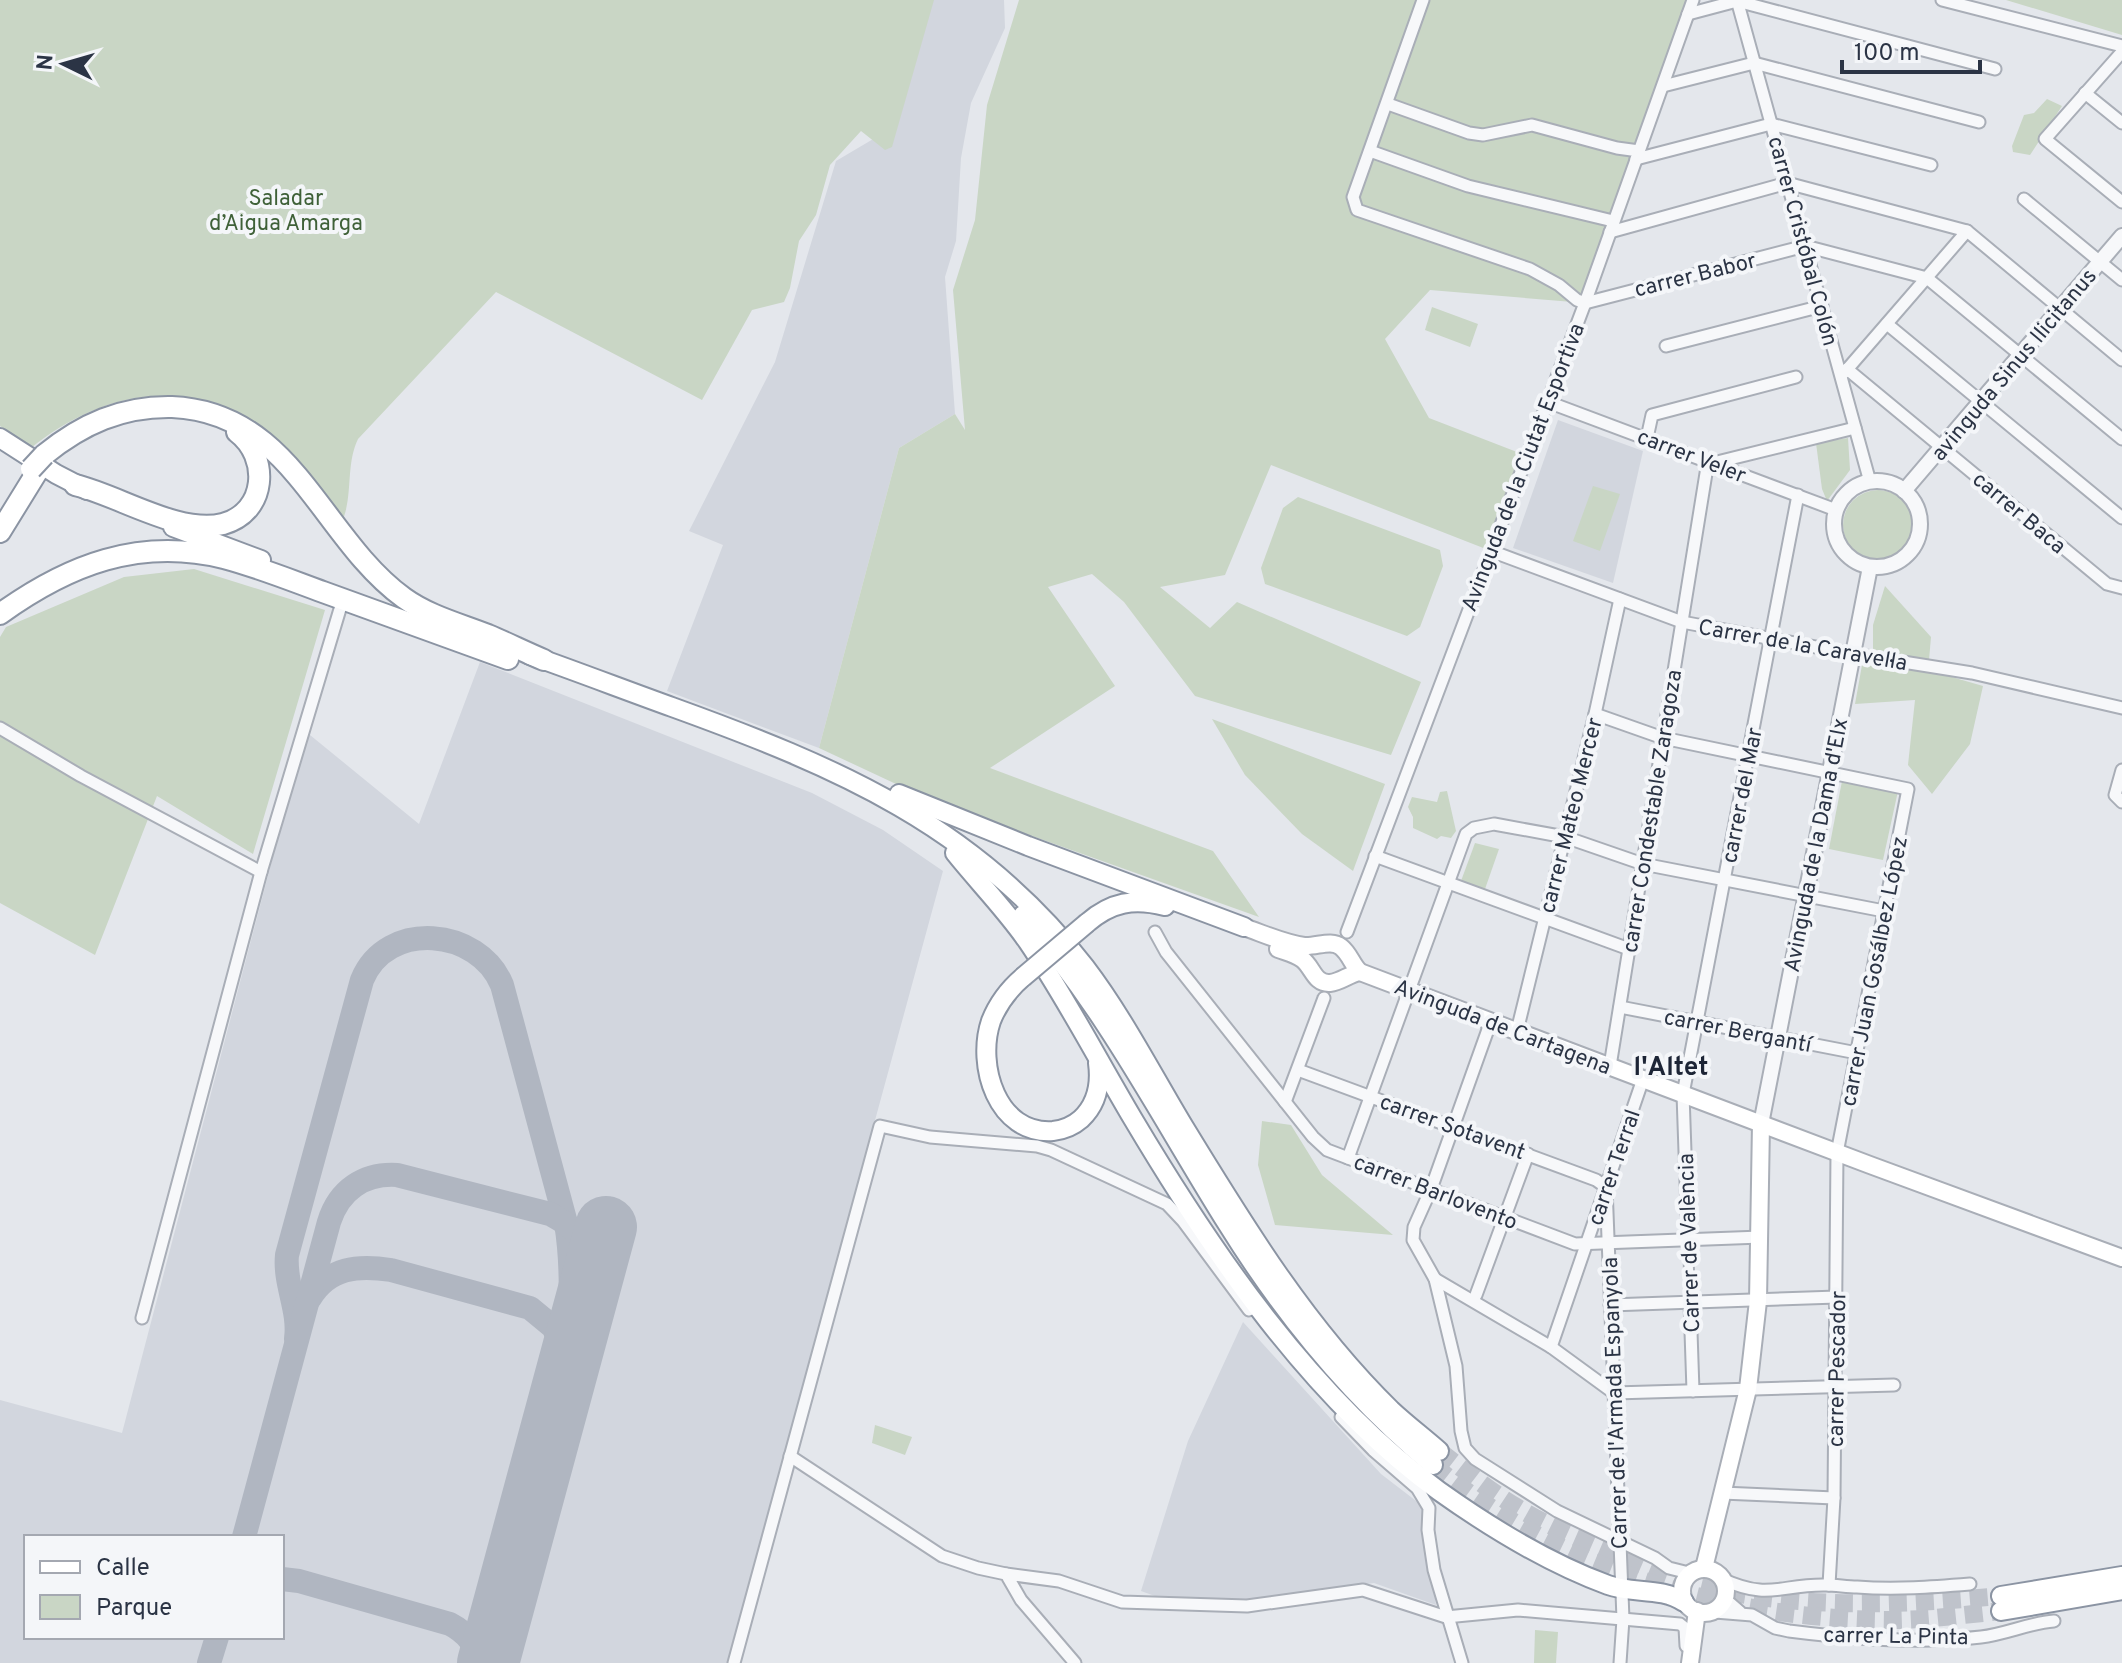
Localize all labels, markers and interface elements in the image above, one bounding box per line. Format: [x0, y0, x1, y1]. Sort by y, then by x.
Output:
north arrow [24, 24, 104, 104]
scale bar [1842, 24, 1980, 74]
text: 100 m [1854, 39, 1920, 69]
text: N [32, 53, 61, 72]
street label: carrer Cristóbal Colón [1761, 134, 1843, 349]
park label: Saladar d’Aigua Amarga [209, 186, 363, 238]
street label: carrer Babor [1632, 248, 1760, 305]
street label: avinguda Sinus Ilicitanus [1926, 264, 2103, 467]
street label: Avinguda de la Ciutat Esportiva [1457, 320, 1592, 616]
street label: carrer Veler [1633, 424, 1750, 491]
street label: carrer Baca [1966, 467, 2071, 561]
street label: Carrer de la Caravel·la [1696, 615, 1909, 678]
street label: carrer Condestable Zaragoza [1618, 668, 1689, 955]
street label: carrer Mateo Mercer [1535, 715, 1610, 916]
street label: Avinguda de la Dama d'Elx [1780, 716, 1855, 975]
street label: carrer del Mar [1717, 725, 1770, 866]
street label: carrer Juan Gosálbez López [1836, 834, 1915, 1109]
street label: Avinguda de Cartagena [1390, 975, 1614, 1082]
street label: carrer Bergantí [1661, 1005, 1816, 1060]
district label: l'Altet [1634, 1052, 1708, 1085]
street label: carrer Sotavent [1376, 1090, 1529, 1167]
street label: carrer Terral [1583, 1106, 1648, 1229]
street label: carrer Barlovento [1349, 1150, 1521, 1237]
street label: Carrer de València [1674, 1153, 1707, 1333]
street label: Carrer de l'Armada Espanyola [1598, 1256, 1635, 1550]
street label: carrer Pescador [1824, 1290, 1853, 1447]
legend [24, 1535, 284, 1639]
text: Calle [96, 1554, 150, 1584]
text: Parque [96, 1594, 172, 1624]
street label: carrer La Pinta [1823, 1623, 1969, 1652]

